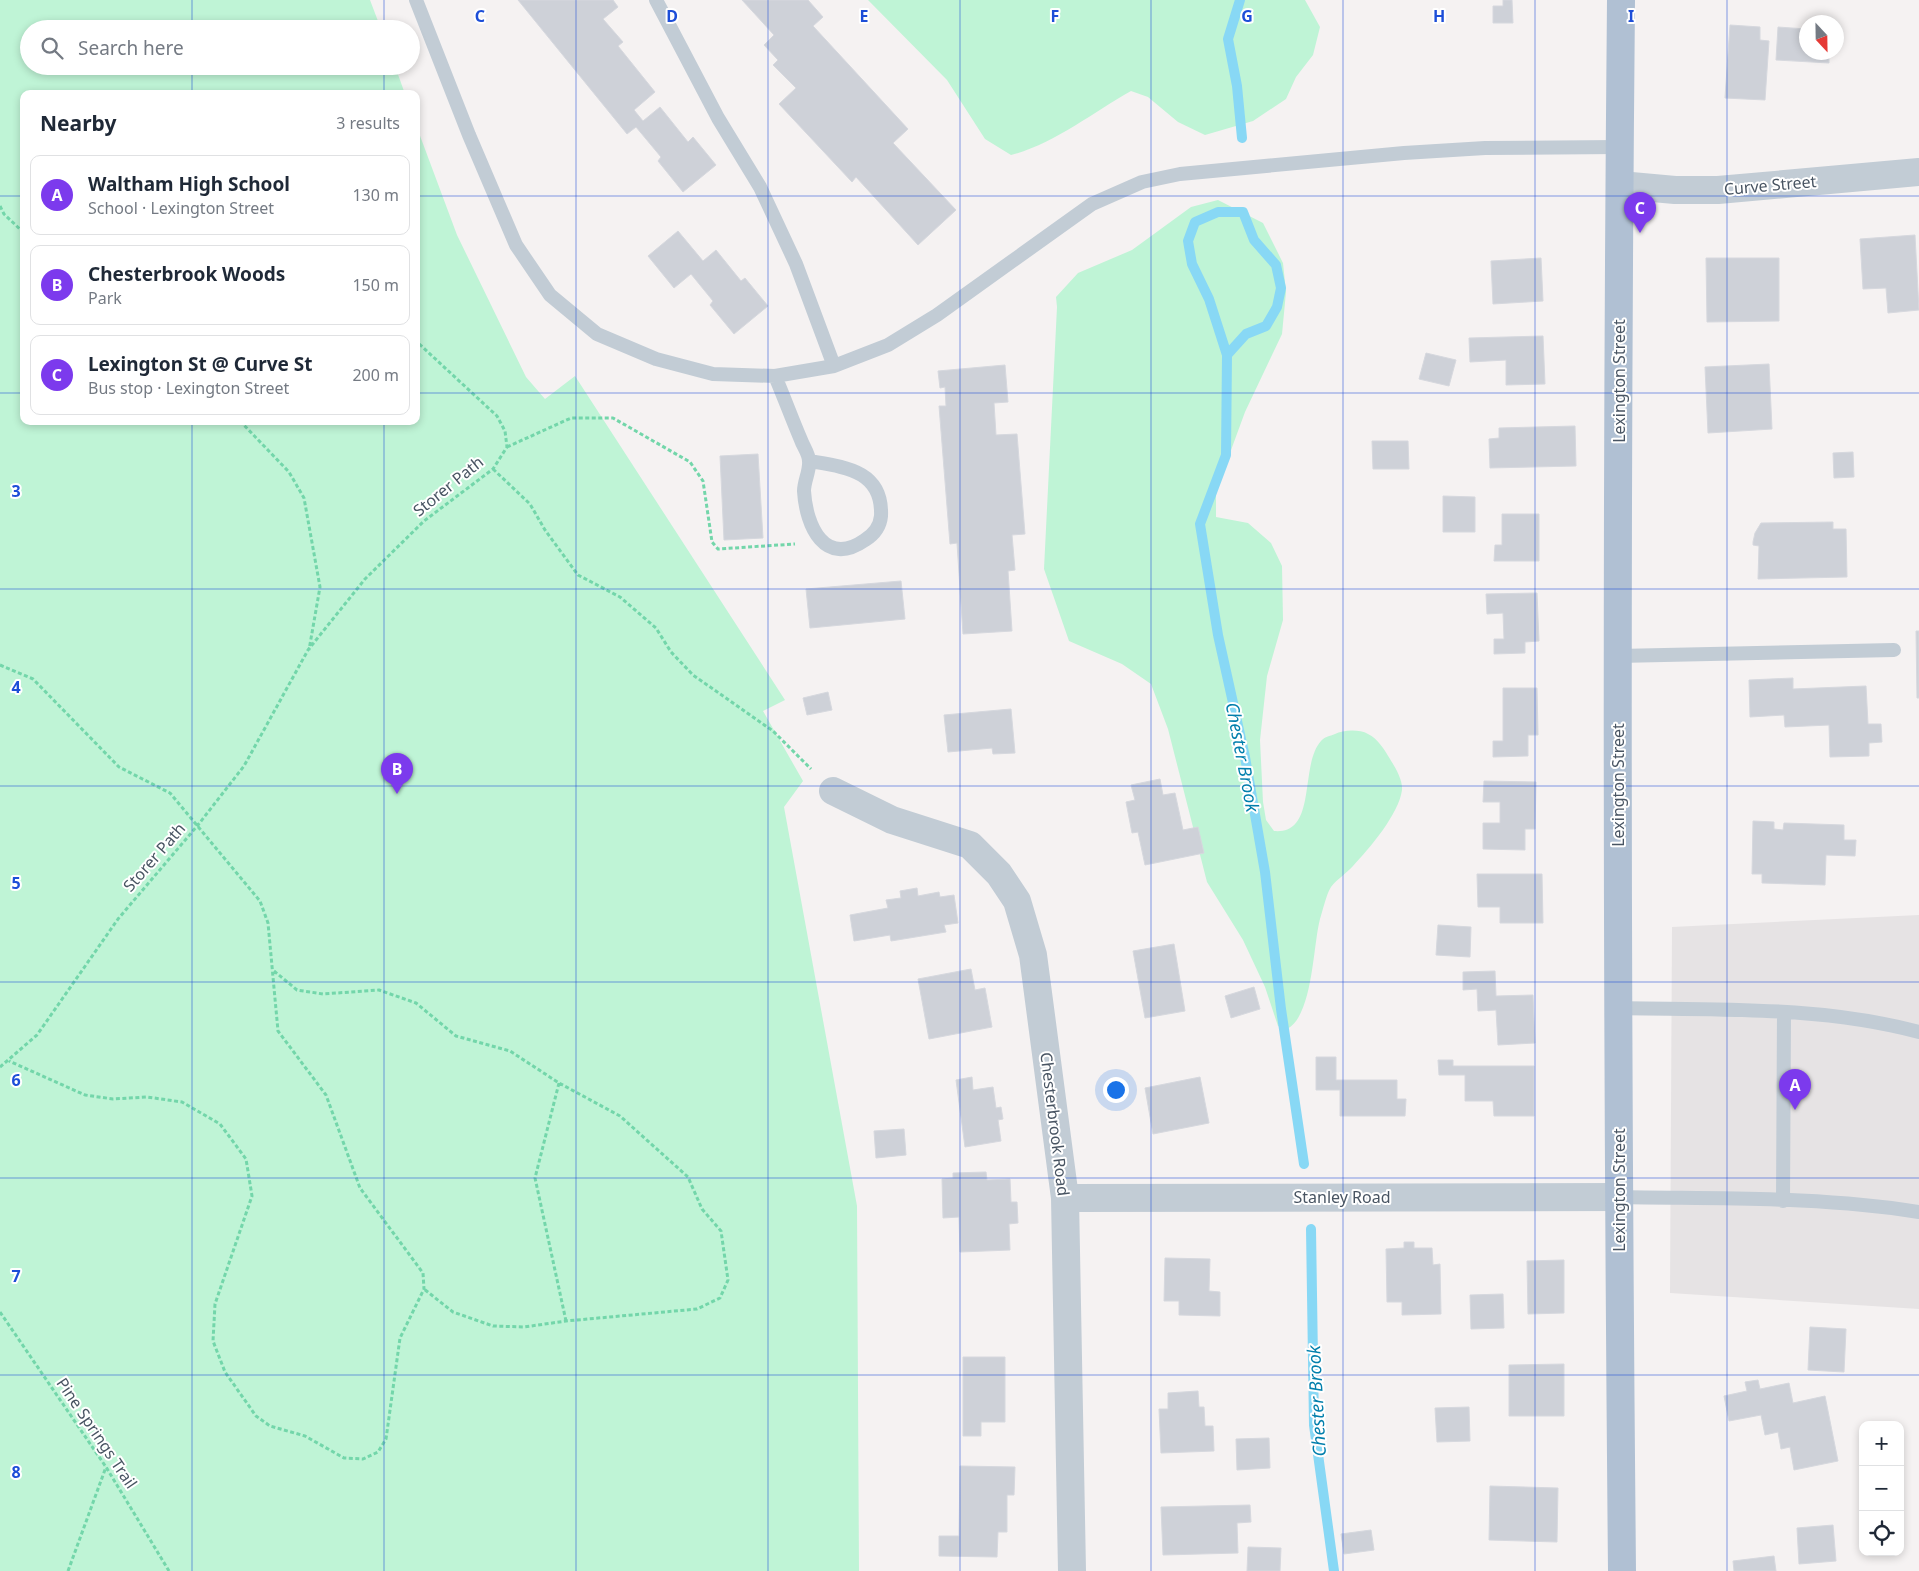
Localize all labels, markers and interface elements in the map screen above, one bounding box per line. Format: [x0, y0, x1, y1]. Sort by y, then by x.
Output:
text: C [475, 5, 485, 27]
text: D [666, 5, 678, 27]
text: E [860, 5, 869, 27]
text: F [1051, 5, 1059, 27]
text: G [1241, 5, 1253, 27]
text: H [1433, 5, 1445, 27]
text: I [1628, 5, 1634, 27]
north arrow [1799, 15, 1844, 60]
search box [20, 20, 420, 75]
icon: search [38, 34, 66, 62]
text: Search here [78, 35, 184, 61]
text: Nearby [40, 109, 116, 137]
text: 3 results [336, 112, 400, 134]
street label: Curve Street [1723, 170, 1817, 200]
text: Waltham High School [88, 171, 290, 197]
text: A [51, 184, 63, 206]
text: 130 m [352, 184, 399, 206]
pin: C [1624, 192, 1656, 233]
text: School · Lexington Street [88, 197, 274, 219]
text: Chesterbrook Woods [88, 261, 285, 287]
text: B [52, 274, 62, 296]
text: 150 m [352, 274, 399, 296]
text: Park [88, 287, 122, 309]
street label: Lexington Street [1608, 319, 1630, 443]
text: Lexington St @ Curve St [88, 351, 313, 377]
text: C [52, 364, 62, 386]
text: 200 m [352, 364, 399, 386]
text: Bus stop · Lexington Street [88, 377, 289, 399]
street label: Storer Path [408, 451, 488, 521]
text: 3 [11, 480, 21, 502]
text: 4 [11, 676, 21, 698]
water label: Chester Brook [1221, 700, 1266, 815]
street label: Lexington Street [1607, 723, 1629, 847]
pin: B [381, 753, 413, 794]
street label: Storer Path [118, 818, 190, 896]
text: 5 [11, 872, 21, 894]
street label: Chesterbrook Road [1035, 1051, 1075, 1197]
text: 6 [11, 1069, 21, 1091]
pin: A [1779, 1069, 1811, 1110]
your location [1103, 1077, 1129, 1103]
street label: Lexington Street [1608, 1128, 1630, 1252]
street label: Stanley Road [1293, 1186, 1391, 1208]
text: 7 [11, 1265, 21, 1287]
water label: Chester Brook [1301, 1344, 1331, 1457]
street label: Pine Springs Trail [52, 1373, 142, 1493]
map controls [1859, 1421, 1904, 1556]
button: + [1859, 1421, 1904, 1466]
text: 8 [11, 1461, 21, 1483]
button: − [1859, 1466, 1904, 1511]
button: locate [1859, 1511, 1904, 1556]

